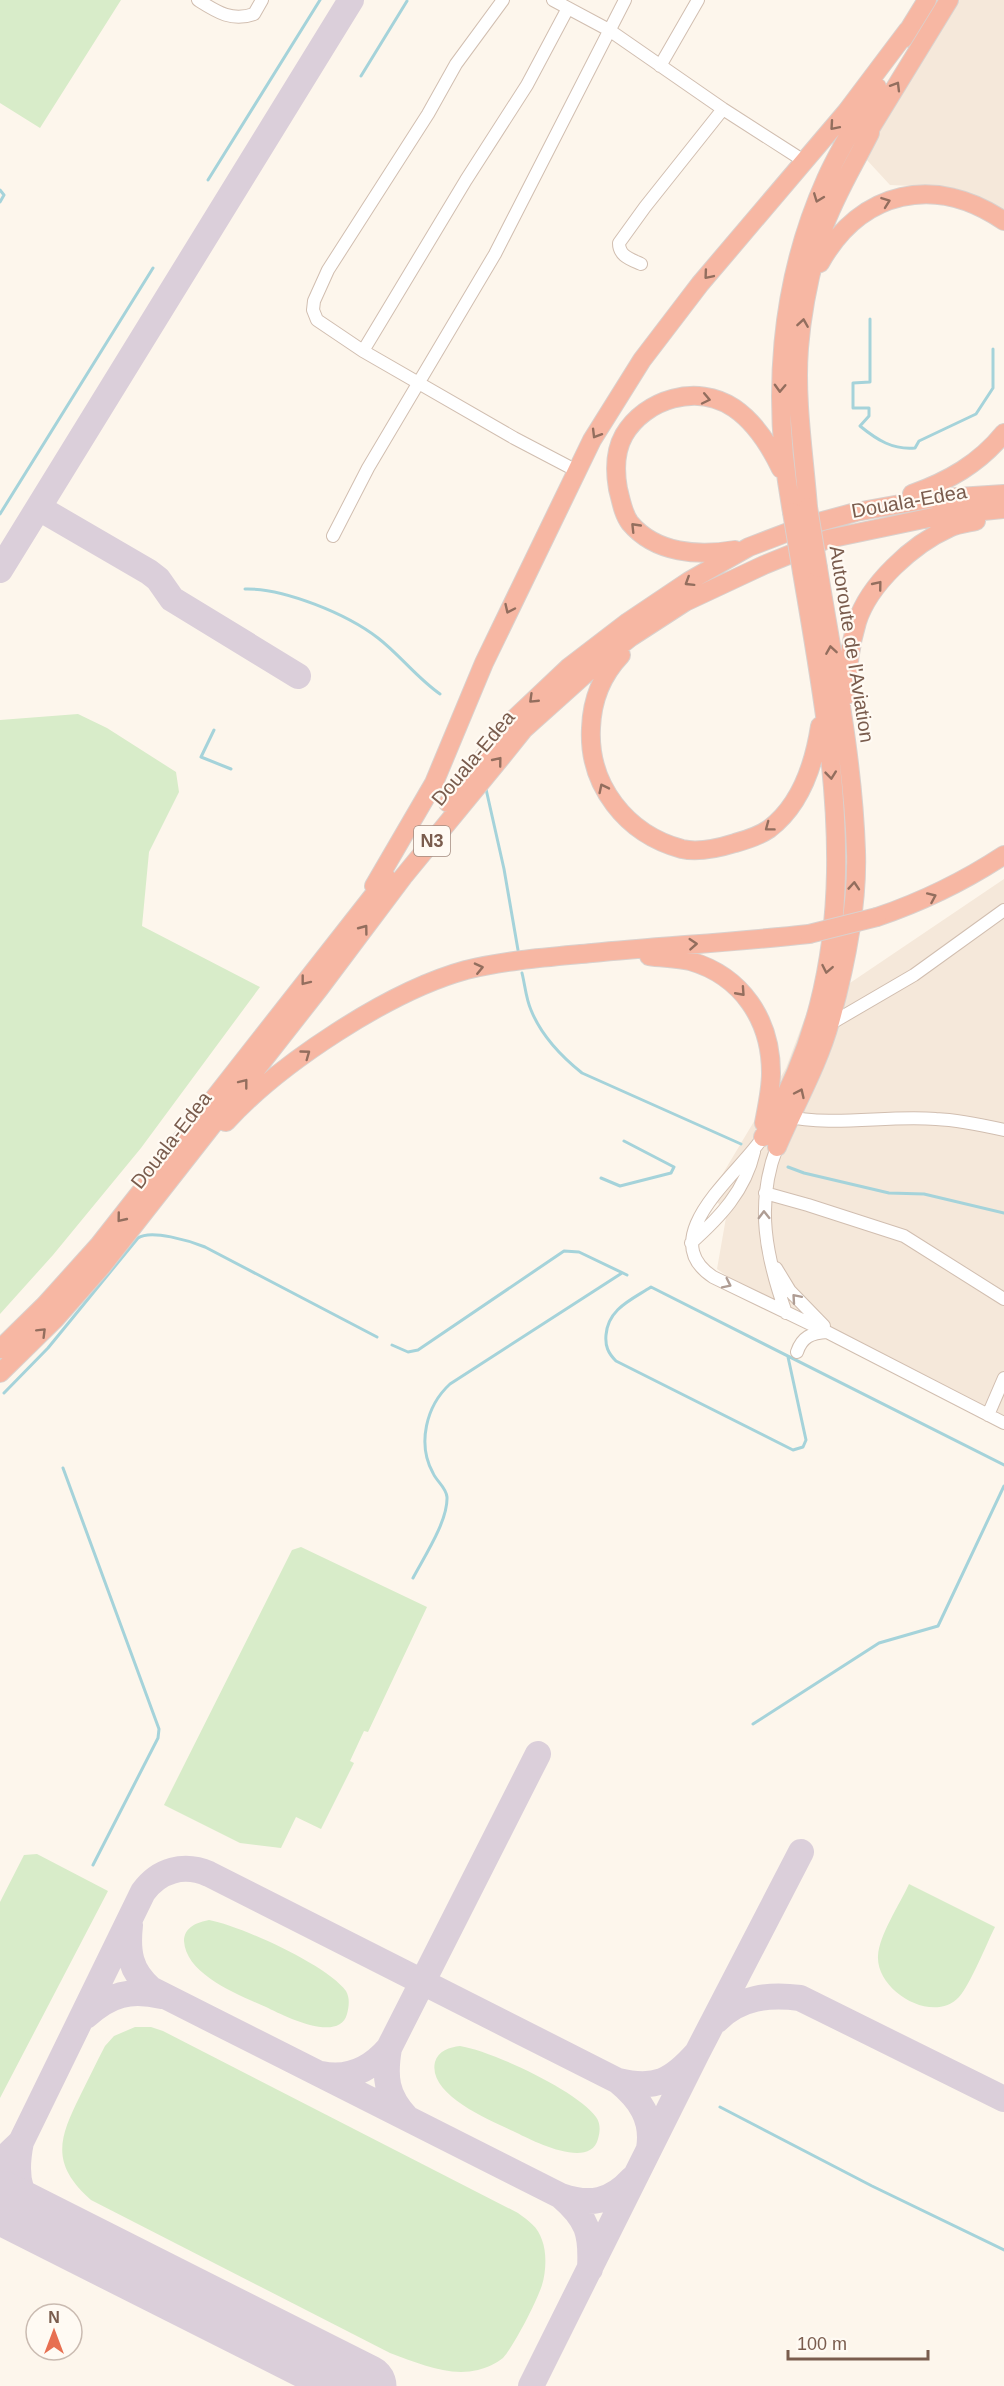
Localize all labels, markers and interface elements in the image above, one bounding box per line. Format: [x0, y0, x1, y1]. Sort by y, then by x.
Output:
one-way arrow [888, 82, 900, 92]
one-way arrow [830, 119, 841, 130]
one-way arrow [813, 192, 826, 203]
one-way arrow [880, 196, 891, 209]
one-way arrow [704, 268, 715, 279]
one-way arrow [796, 318, 809, 328]
one-way arrow [773, 384, 786, 393]
one-way arrow [701, 391, 711, 404]
one-way arrow [592, 428, 603, 438]
street label: Douala-Edea [850, 480, 969, 522]
one-way arrow [632, 523, 643, 534]
street label: Autoroute de l'Aviation [826, 544, 878, 744]
one-way arrow [685, 574, 695, 586]
one-way arrow [871, 581, 882, 592]
one-way arrow [505, 602, 517, 613]
one-way arrow [826, 646, 838, 655]
one-way arrow [530, 692, 540, 703]
street label: Douala-Edea [427, 706, 520, 810]
one-way arrow [491, 756, 502, 767]
one-way arrow [824, 771, 837, 780]
one-way arrow [599, 783, 611, 794]
one-way arrow [765, 820, 776, 831]
road number: N3 [414, 826, 450, 856]
one-way arrow [847, 881, 860, 890]
one-way arrow [925, 892, 936, 904]
one-way arrow [356, 925, 367, 936]
one-way arrow [689, 938, 698, 951]
one-way arrow [473, 962, 483, 975]
one-way arrow [821, 964, 834, 974]
one-way arrow [302, 974, 313, 985]
one-way arrow [734, 985, 745, 995]
one-way arrow [299, 1051, 310, 1062]
one-way arrow [236, 1079, 247, 1090]
street label: Douala-Edea [126, 1087, 216, 1193]
one-way arrow [793, 1089, 805, 1100]
one-way arrow [117, 1211, 128, 1222]
one-way arrow [758, 1211, 770, 1220]
one-way arrow [720, 1276, 731, 1288]
one-way arrow [793, 1294, 804, 1305]
one-way arrow [34, 1329, 45, 1340]
north arrow [24, 2302, 84, 2362]
text: N [48, 2309, 60, 2326]
scale bar [788, 2323, 928, 2361]
text: 100 m [797, 2334, 847, 2354]

